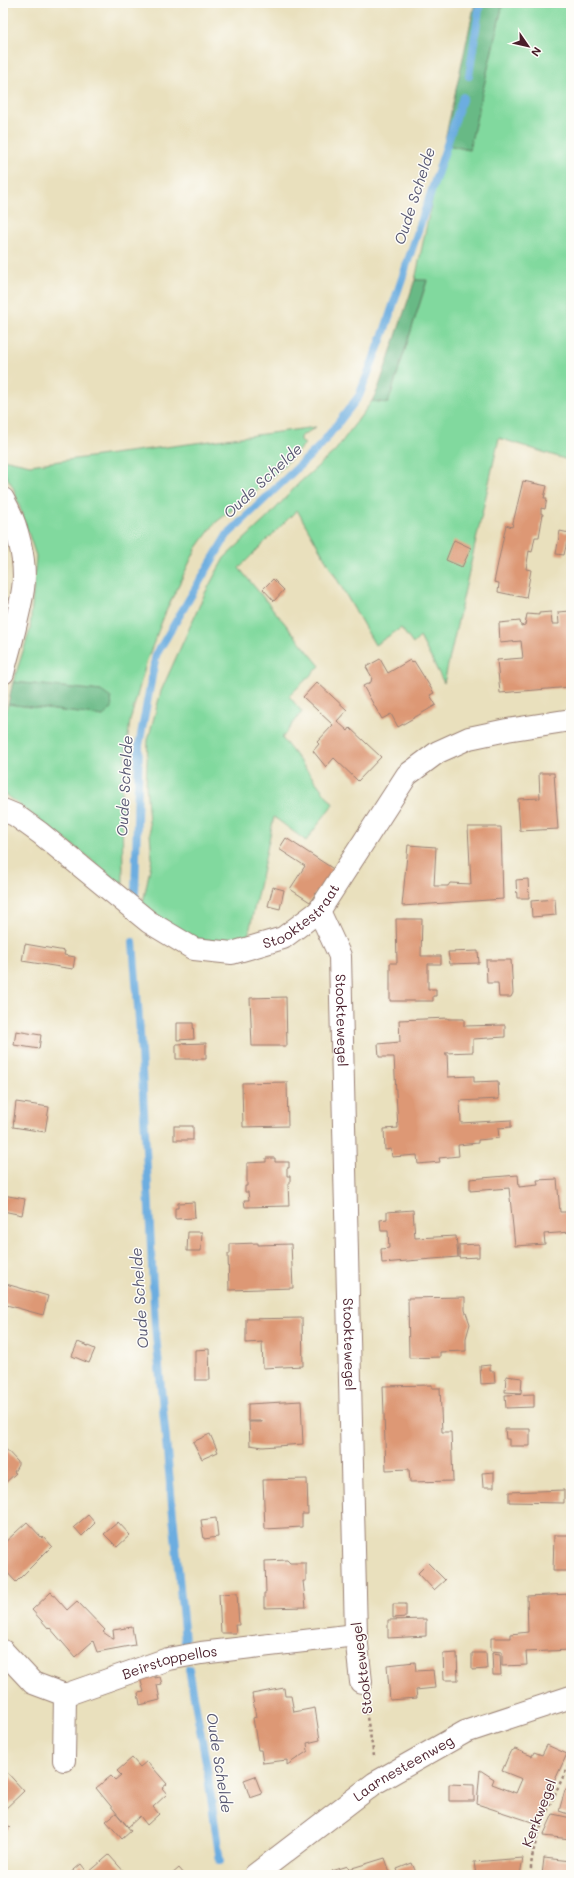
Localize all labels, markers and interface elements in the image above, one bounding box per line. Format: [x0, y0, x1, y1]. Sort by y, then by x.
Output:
north arrow [508, 26, 548, 66]
text: N [528, 44, 545, 60]
water label: Oude Schelde [389, 144, 439, 247]
water label: Oude Schelde [218, 438, 306, 522]
water label: Oude Schelde [111, 735, 137, 837]
street label: Stooktestraat [260, 880, 343, 952]
street label: Stooktewegel [331, 974, 353, 1067]
water label: Oude Schelde [125, 1247, 153, 1349]
street label: Stooktewegel [339, 1298, 360, 1391]
street label: Stooktewegel [346, 1621, 377, 1715]
street label: Beirstoppellos [119, 1641, 218, 1683]
water label: Oude Schelde [202, 1711, 238, 1814]
street label: Laarnesteenweg [349, 1731, 457, 1806]
street label: Kerkwegel [517, 1776, 560, 1850]

